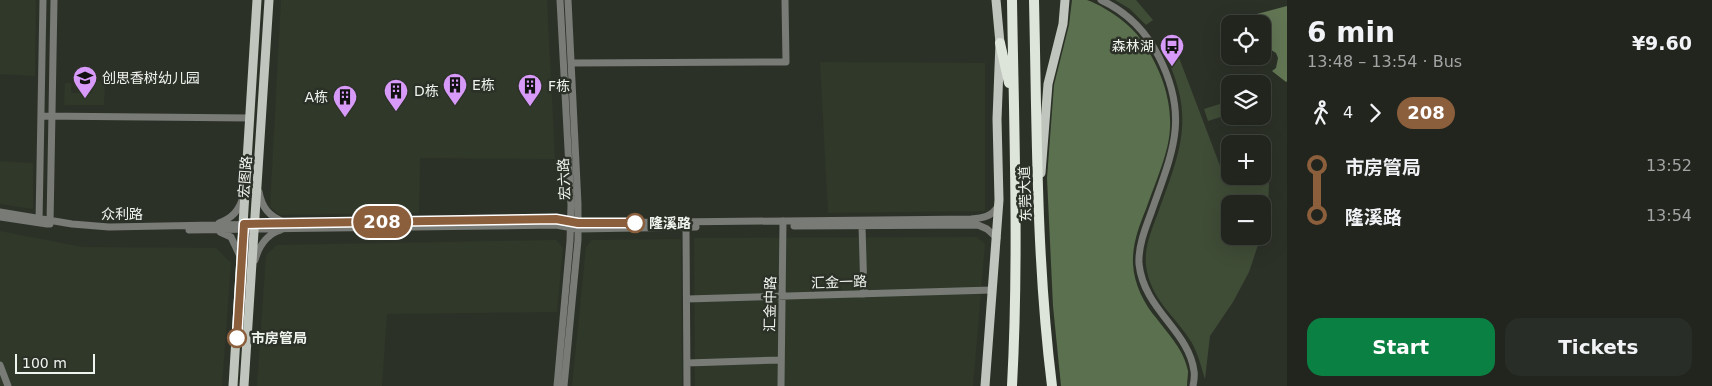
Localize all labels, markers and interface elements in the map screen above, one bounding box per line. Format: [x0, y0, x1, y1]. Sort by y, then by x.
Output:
map controls [1221, 15, 1271, 245]
button: locate [1221, 15, 1271, 65]
text: 6 min [1307, 16, 1395, 49]
text: ¥9.60 [1632, 32, 1692, 54]
bus stop icon: 森林湖 [1159, 33, 1185, 67]
place label: 森林湖 [1112, 38, 1154, 54]
text: 13:48 – 13:54 · Bus [1307, 52, 1462, 71]
school or university icon: 创思香树幼儿园 [72, 65, 98, 99]
place label: 创思香树幼儿园 [102, 70, 200, 86]
building icon: E栋 [442, 72, 468, 106]
building icon: F栋 [517, 73, 543, 107]
button: layers [1221, 75, 1271, 125]
place label: E栋 [472, 77, 495, 93]
building icon: D栋 [383, 78, 409, 112]
place label: F栋 [548, 78, 570, 94]
place label: D栋 [414, 83, 439, 99]
building icon: A栋 [332, 84, 358, 118]
place label: A栋 [304, 89, 328, 105]
icon: walk [1307, 99, 1335, 127]
icon: forward [1361, 99, 1389, 127]
text: 208 [1407, 102, 1445, 123]
text: 4 [1343, 103, 1353, 122]
button: + [1221, 135, 1271, 185]
street label: 宏图路 [236, 155, 254, 199]
text: 市房管局 [1345, 156, 1421, 178]
text: 13:52 [1646, 156, 1692, 175]
street label: 宏六路 [555, 158, 573, 200]
street label: 东莞大道 [1016, 166, 1034, 222]
button: − [1221, 195, 1271, 245]
street label: 众利路 [101, 206, 143, 222]
line badge: 208 [353, 206, 411, 238]
text: 隆溪路 [1345, 206, 1402, 228]
text: 13:54 [1646, 206, 1692, 225]
text: 208 [363, 211, 401, 232]
marker: 隆溪路 [625, 213, 645, 233]
place label: 隆溪路 [649, 215, 691, 231]
street label: 汇金一路 [811, 273, 867, 291]
street label: 汇金中路 [762, 276, 778, 332]
button: Start [1307, 318, 1495, 376]
button: Tickets [1505, 318, 1692, 376]
marker: 市房管局 [227, 328, 247, 348]
place label: 市房管局 [251, 330, 307, 346]
scale bar [15, 351, 95, 374]
text: 100 m [22, 355, 67, 371]

